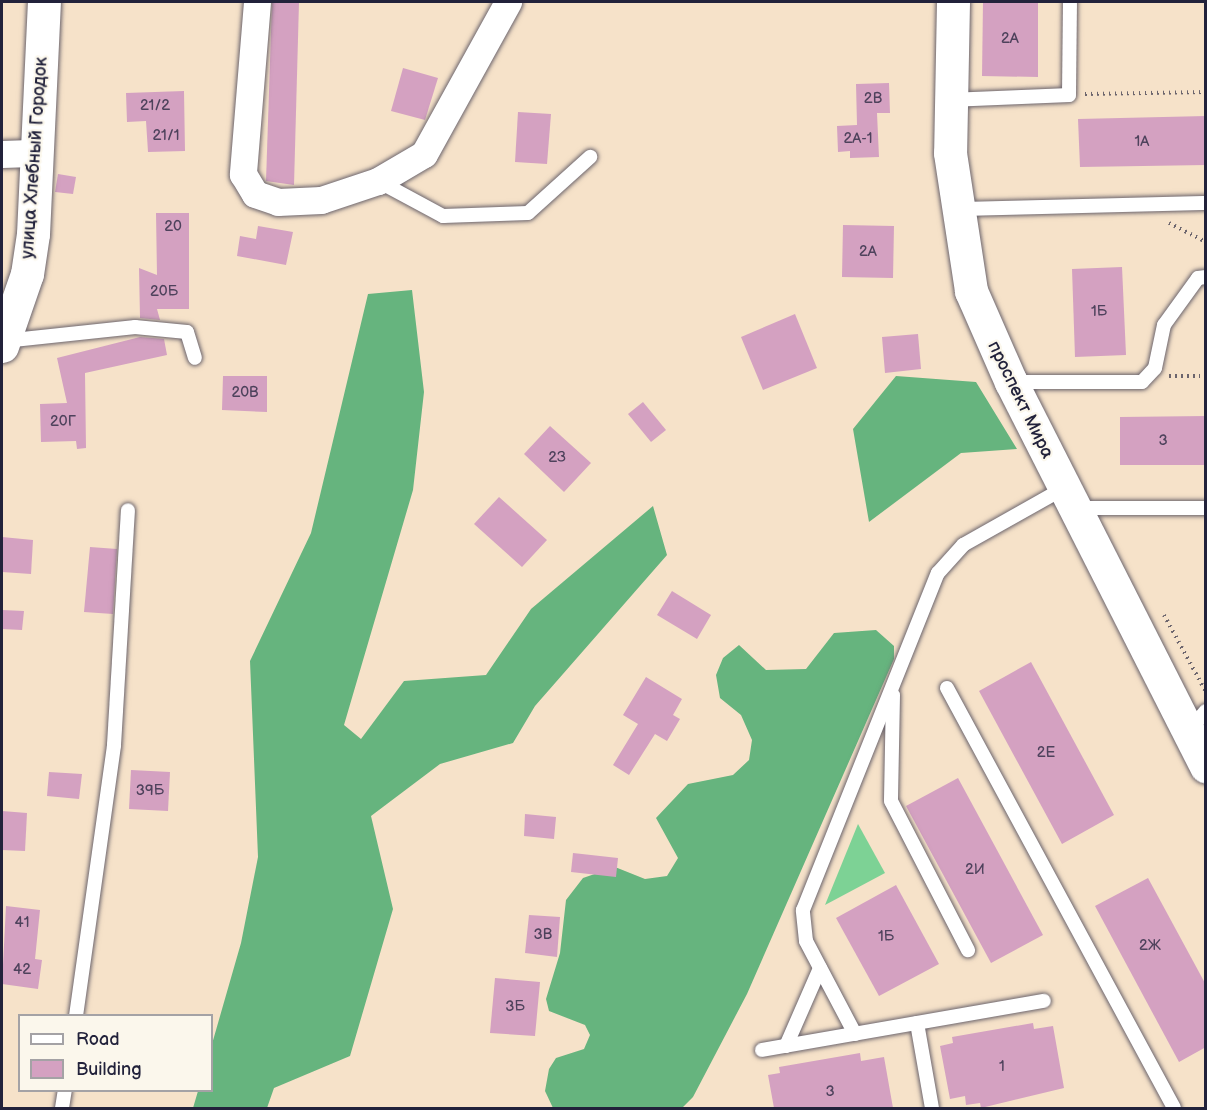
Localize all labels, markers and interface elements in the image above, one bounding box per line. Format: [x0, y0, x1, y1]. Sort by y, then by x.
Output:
house number: 2А [1001, 30, 1019, 48]
street label: улица Хлебный Городок [17, 56, 53, 260]
house number: 2В [864, 90, 882, 108]
house number: 21/2 [140, 97, 170, 115]
house number: 21/1 [152, 127, 180, 145]
house number: 2А-1 [843, 130, 873, 148]
house number: 1А [1135, 133, 1149, 151]
house number: 20 [164, 218, 182, 236]
house number: 2А [859, 243, 877, 261]
house number: 20Б [150, 283, 178, 301]
house number: 1Б [1091, 303, 1107, 321]
street label: проспект Мира [982, 338, 1058, 462]
house number: 20В [231, 384, 259, 402]
house number: 20Г [50, 413, 76, 431]
house number: 3 [1158, 432, 1168, 450]
house number: 2З [548, 449, 566, 467]
house number: 2Е [1037, 744, 1055, 762]
house number: 39Б [136, 782, 164, 800]
house number: 2И [965, 861, 985, 879]
house number: 41 [15, 914, 29, 932]
house number: 3В [534, 926, 552, 944]
house number: 1Б [878, 928, 894, 946]
house number: 2Ж [1139, 937, 1161, 955]
house number: 42 [13, 961, 31, 979]
house number: 3Б [505, 998, 525, 1016]
legend [18, 1014, 213, 1092]
text: Road [76, 1029, 120, 1050]
house number: 1 [999, 1058, 1005, 1076]
text: Building [76, 1059, 142, 1080]
house number: 3 [825, 1083, 835, 1101]

